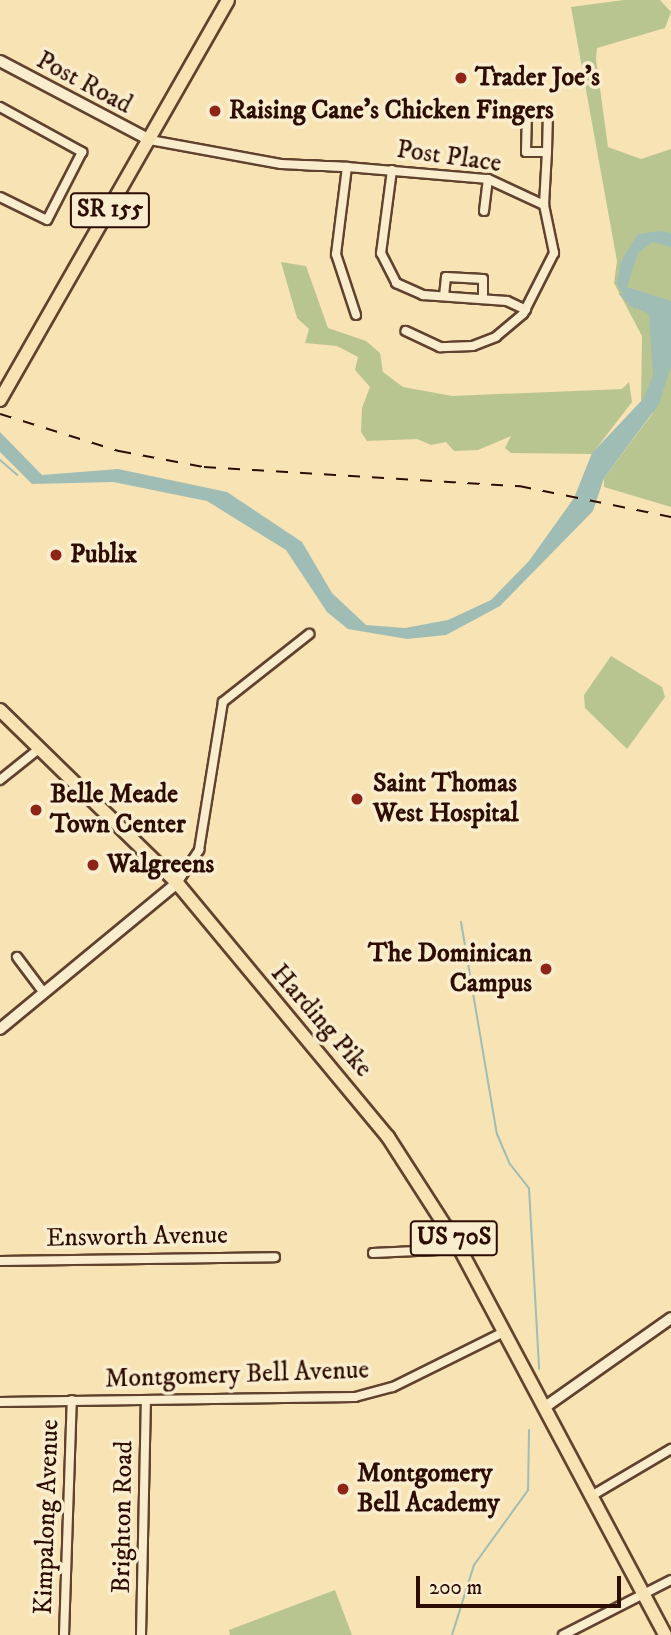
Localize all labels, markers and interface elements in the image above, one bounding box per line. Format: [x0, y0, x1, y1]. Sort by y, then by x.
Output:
street label: Post Road [31, 45, 137, 121]
place label: Trader Joe's [475, 62, 600, 94]
marker: Trader Joe's [453, 70, 469, 86]
place label: Raising Cane's Chicken Fingers [229, 95, 554, 127]
marker: Raising Cane's Chicken Fingers [207, 103, 223, 119]
street label: Post Place [395, 134, 503, 180]
road number: SR 155 [70, 190, 150, 230]
place label: Publix [70, 539, 137, 571]
marker: Publix [48, 547, 64, 563]
place label: Saint Thomas West Hospital [373, 768, 519, 830]
place label: Belle Meade Town Center [50, 779, 186, 840]
marker: Saint Thomas West Hospital [347, 789, 367, 809]
marker: Belle Meade Town Center [28, 802, 44, 818]
place label: Walgreens [107, 849, 214, 881]
marker: Walgreens [85, 857, 101, 873]
place label: The Dominican Campus [368, 938, 532, 1000]
street label: Harding Pike [264, 958, 378, 1084]
marker: The Dominican Campus [538, 961, 554, 977]
road number: US 70S [408, 1218, 500, 1258]
street label: Ensworth Avenue [46, 1220, 228, 1254]
street label: Montgomery Bell Avenue [104, 1355, 370, 1395]
street label: Kimpalong Avenue [28, 1419, 66, 1615]
street label: Brighton Road [106, 1440, 140, 1594]
place label: Montgomery Bell Academy [357, 1458, 500, 1520]
marker: Montgomery Bell Academy [335, 1481, 351, 1497]
scale bar [419, 1562, 624, 1606]
text: 200 m [429, 1575, 482, 1601]

